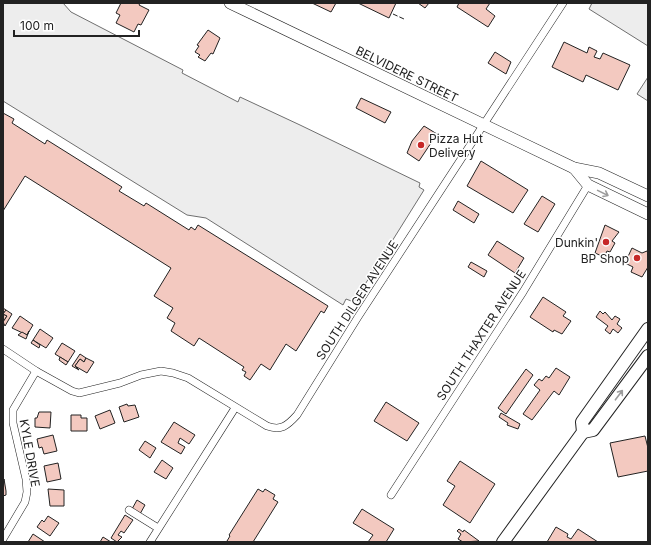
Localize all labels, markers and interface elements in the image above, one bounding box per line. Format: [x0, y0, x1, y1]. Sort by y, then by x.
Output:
scale bar [14, 12, 139, 38]
text: 100 m [20, 18, 54, 33]
street label: BELVIDERE STREET [353, 43, 461, 105]
place label: Pizza Hut Delivery [429, 131, 483, 160]
marker: Pizza Hut Delivery [416, 140, 426, 150]
one-way arrow [597, 190, 609, 197]
place label: Dunkin' [555, 235, 598, 250]
street label: SOUTH DILGER AVENUE [313, 237, 401, 363]
marker: Dunkin' [601, 237, 611, 247]
place label: BP Shop [581, 251, 629, 266]
marker: BP Shop [632, 253, 642, 263]
street label: SOUTH THAXTER AVENUE [433, 267, 529, 403]
one-way arrow [614, 390, 623, 401]
street label: KYLE DRIVE [17, 418, 43, 488]

